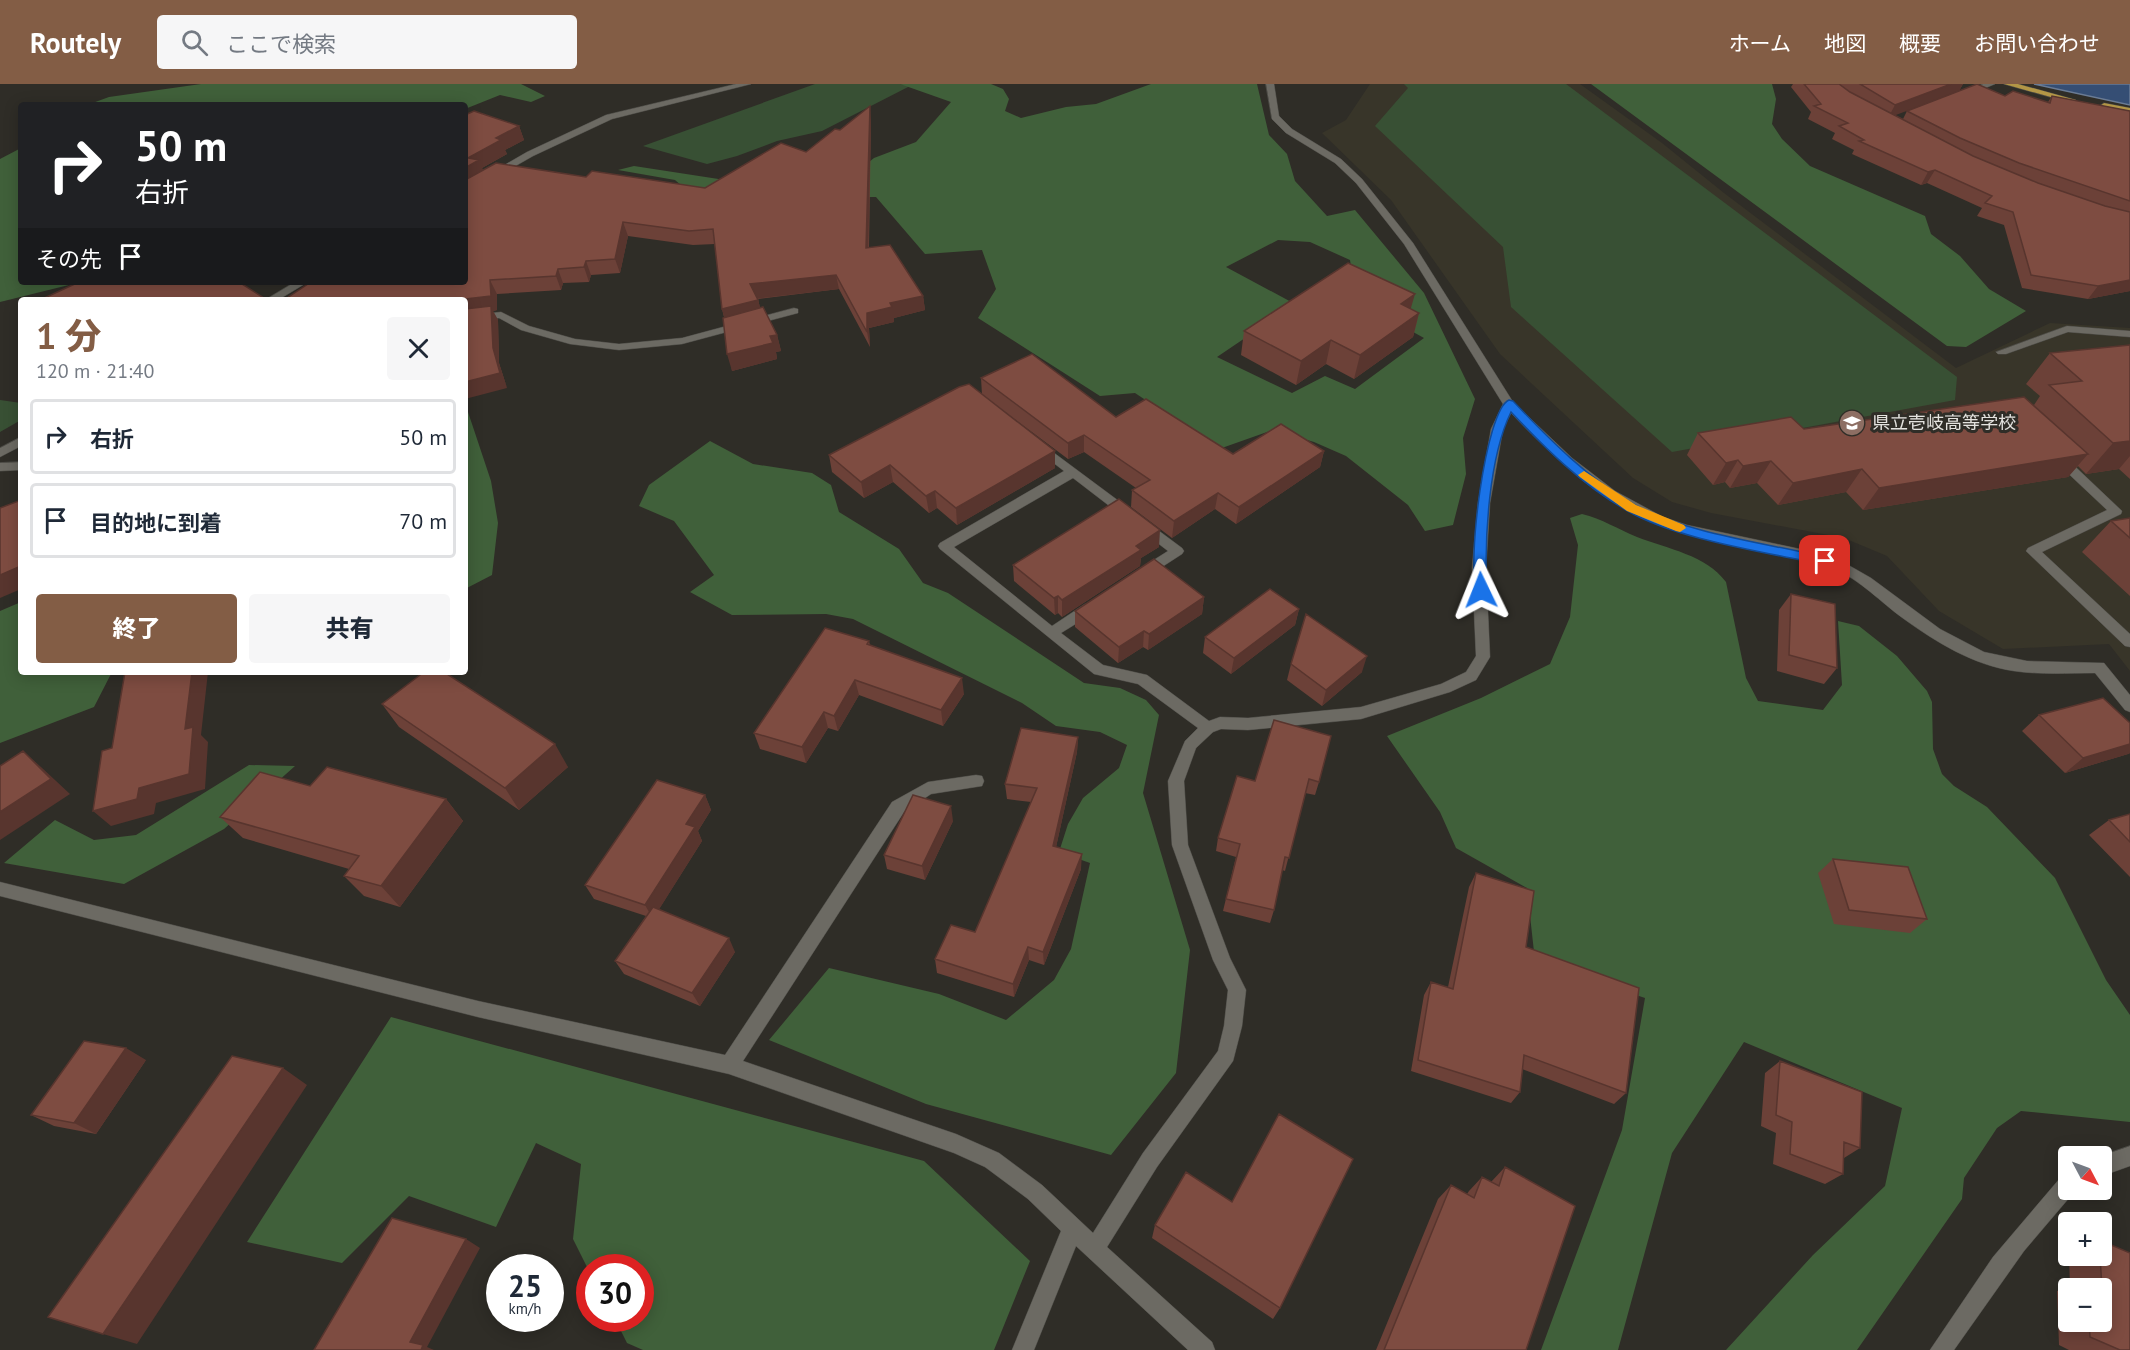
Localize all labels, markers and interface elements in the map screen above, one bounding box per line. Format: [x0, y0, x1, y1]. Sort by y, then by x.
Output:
search box [157, 15, 577, 69]
text: Routely [30, 24, 121, 61]
icon: search [178, 26, 211, 59]
text: ここで検索 [226, 30, 336, 58]
text: ホーム [1729, 30, 1791, 57]
text: 地図 [1824, 30, 1866, 57]
text: 概要 [1899, 30, 1941, 57]
text: お問い合わせ [1974, 30, 2100, 57]
text: 50 m [135, 118, 227, 173]
icon: right [36, 126, 114, 204]
text: 右折 [135, 175, 189, 209]
icon: arrive [114, 240, 147, 273]
text: その先 [36, 245, 102, 273]
text: 1 分 [36, 312, 102, 359]
button: close [387, 317, 450, 380]
text: 120 m · 21:40 [36, 358, 154, 384]
school or university icon: 県立壱岐高等学校 [1837, 408, 1867, 438]
place label: 県立壱岐高等学校 [1872, 411, 2016, 434]
icon: right [39, 420, 72, 453]
text: 50 m [399, 423, 447, 451]
text: 右折 [90, 425, 134, 453]
icon: arrive [39, 504, 72, 537]
text: 70 m [399, 507, 447, 535]
text: 目的地に到着 [90, 509, 222, 537]
pin [1799, 535, 1850, 586]
icon: arrive [1808, 544, 1841, 577]
position arrow [1449, 558, 1513, 622]
button: 終了 [36, 594, 237, 663]
button: 共有 [249, 594, 450, 663]
north arrow [2058, 1146, 2112, 1200]
map controls [2058, 1146, 2112, 1332]
button: + [2058, 1212, 2112, 1266]
speed limit sign: 30 [576, 1254, 654, 1332]
text: 25 [508, 1266, 542, 1305]
button: − [2058, 1278, 2112, 1332]
text: km/h [509, 1299, 541, 1318]

